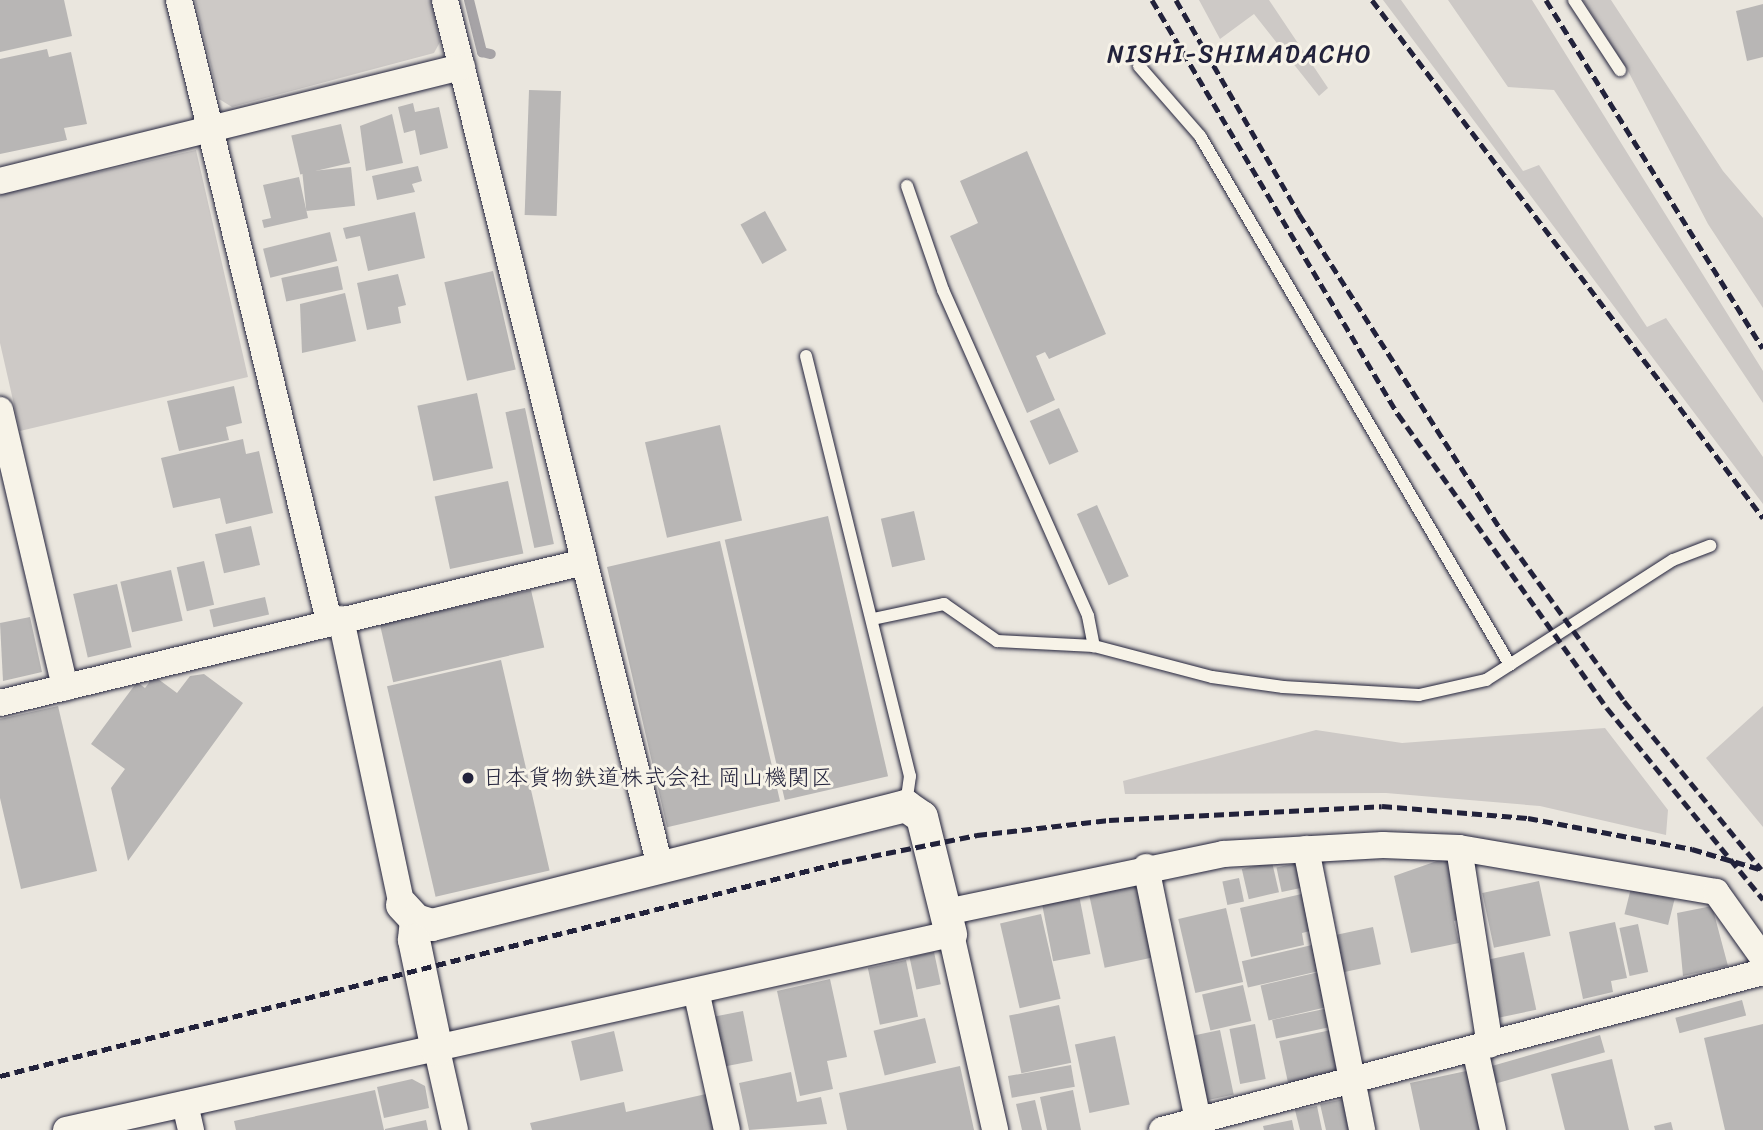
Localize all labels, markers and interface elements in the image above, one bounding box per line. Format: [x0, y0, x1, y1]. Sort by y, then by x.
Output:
district label: NISHI-SHIMADACHO [1112, 41, 1368, 69]
place label: 日本貨物鉄道株式会社 岡山機関区 [482, 764, 833, 792]
marker: 日本貨物鉄道株式会社 岡山機関区 [460, 770, 476, 786]

